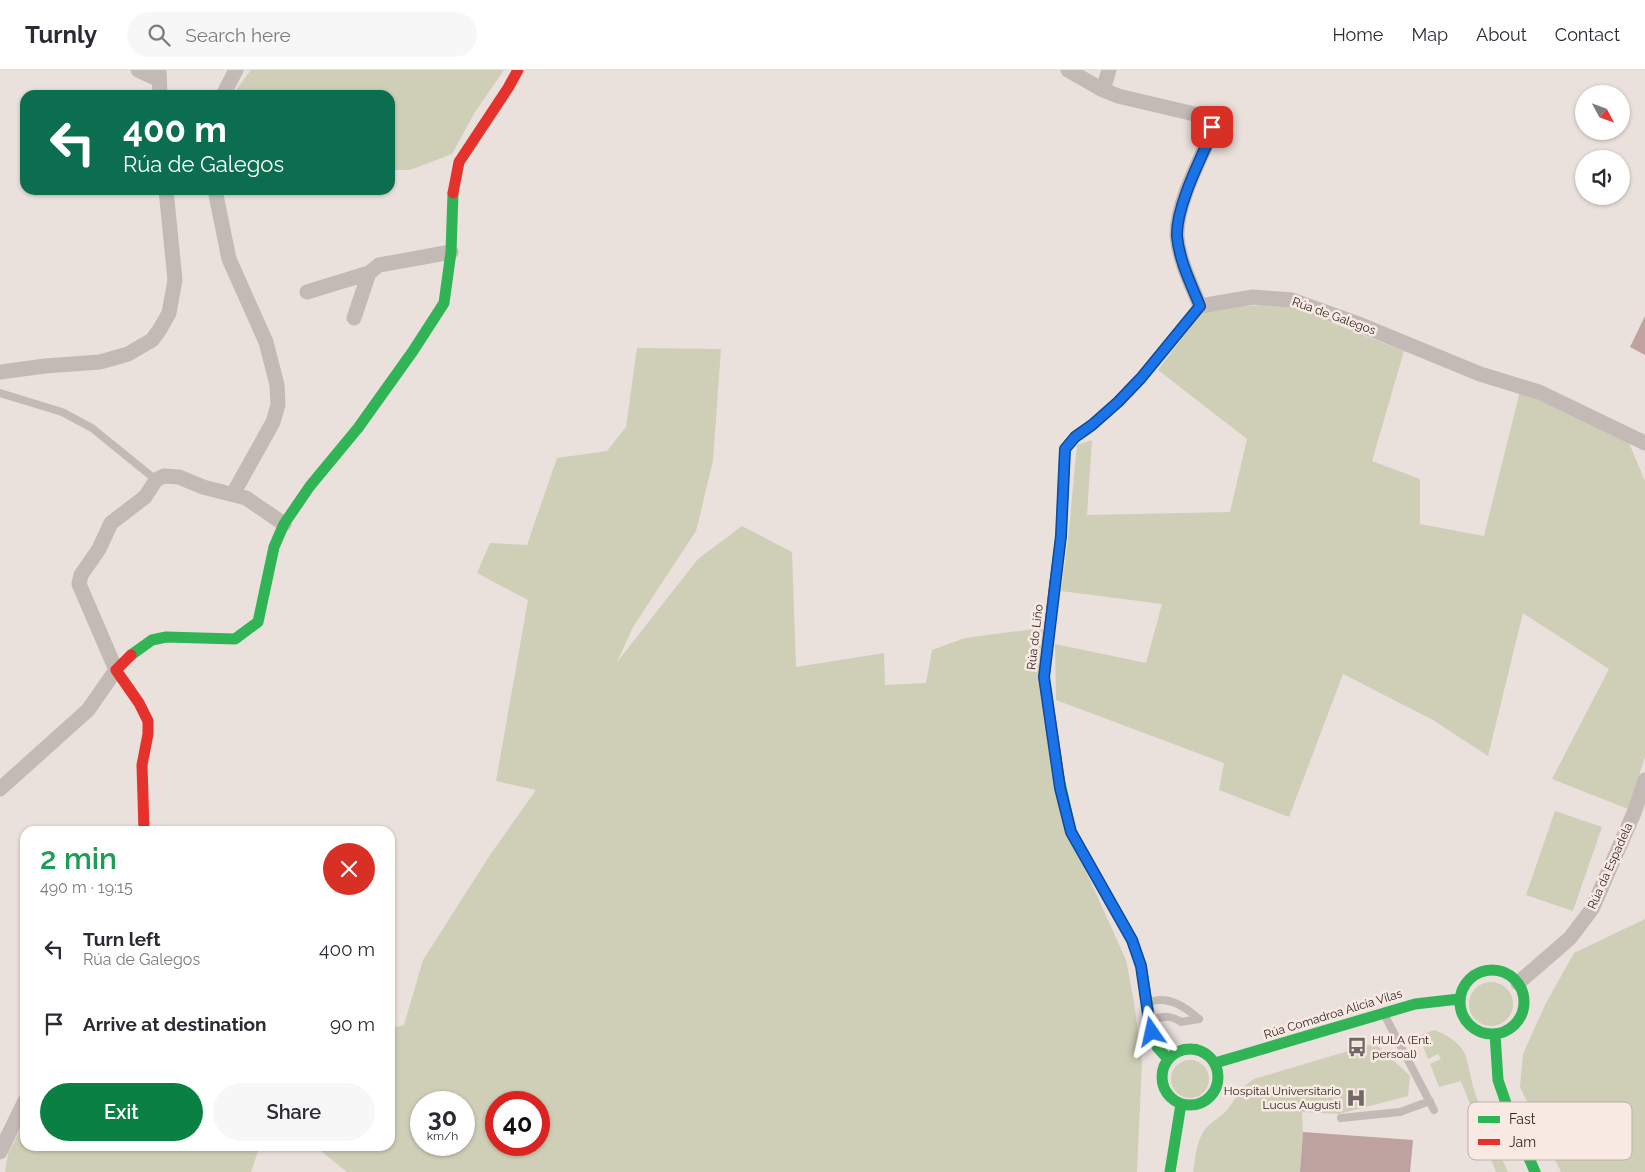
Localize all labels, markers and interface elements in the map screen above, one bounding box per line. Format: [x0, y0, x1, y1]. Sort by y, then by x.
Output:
search box [127, 12, 477, 57]
text: Turnly [25, 20, 97, 49]
icon: search [145, 21, 173, 49]
text: Search here [185, 24, 291, 46]
text: Home [1332, 24, 1383, 45]
text: Map [1411, 24, 1448, 45]
text: About [1476, 24, 1527, 45]
text: Contact [1555, 24, 1620, 45]
north arrow [1575, 85, 1630, 140]
map controls [1575, 85, 1630, 205]
pin [1191, 106, 1233, 148]
text: 400 m [123, 109, 227, 150]
icon: left [40, 110, 105, 175]
icon: arrive [1198, 113, 1226, 141]
button: sound [1575, 150, 1630, 205]
text: Rúa de Galegos [123, 151, 284, 177]
street label: Rúa de Galegos [1290, 294, 1378, 338]
street label: Rúa do Liño [1024, 603, 1046, 671]
street label: Rúa da Espadela [1585, 821, 1635, 911]
text: 2 min [40, 841, 117, 876]
button: close [323, 843, 375, 895]
text: 490 m · 19:15 [40, 878, 133, 897]
text: Turn left [83, 928, 160, 950]
icon: left [40, 935, 68, 963]
text: 400 m [319, 938, 375, 960]
text: Rúa de Galegos [83, 950, 200, 969]
street label: Rúa Comadroa Alicia Vilas [1262, 986, 1404, 1042]
position arrow [1125, 1005, 1177, 1057]
icon: arrive [40, 1010, 68, 1038]
text: Arrive at destination [83, 1013, 267, 1035]
text: 90 m [330, 1013, 375, 1035]
place label: HULA (Ent. persoal) [1372, 1033, 1431, 1061]
bus stop icon: HULA (Ent. persoal) [1346, 1036, 1368, 1058]
button: Exit [40, 1083, 203, 1141]
button: Share [213, 1083, 375, 1141]
place label: Hospital Universitario Lucus Augusti [1224, 1084, 1341, 1112]
hospital icon: Hospital Universitario Lucus Augusti [1345, 1087, 1367, 1109]
speed limit sign: 40 [485, 1091, 550, 1156]
text: 30 [428, 1102, 457, 1132]
legend [1468, 1102, 1632, 1160]
text: Fast [1509, 1111, 1536, 1127]
text: km/h [427, 1129, 458, 1143]
text: Jam [1509, 1134, 1536, 1150]

